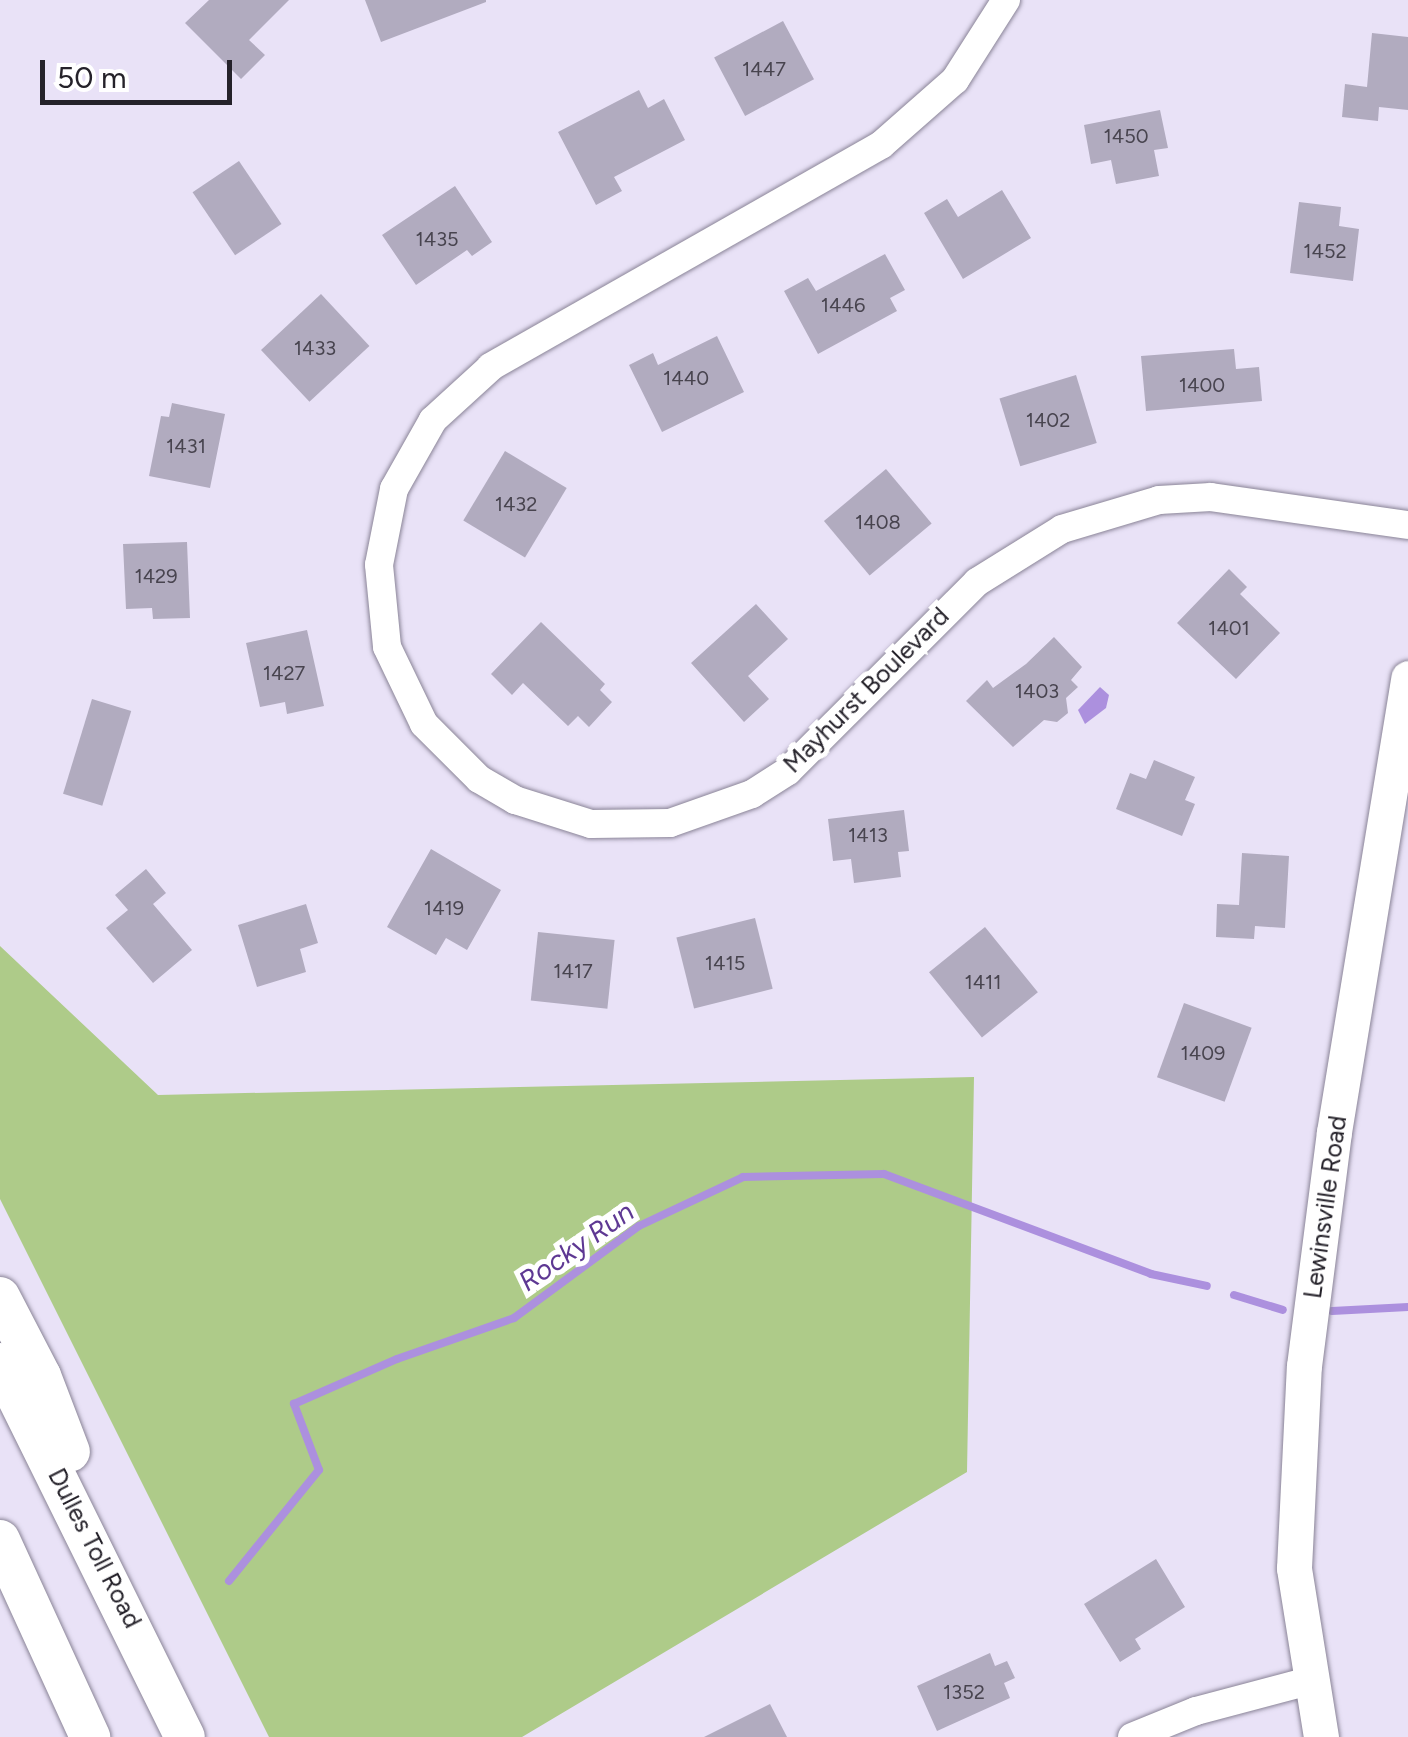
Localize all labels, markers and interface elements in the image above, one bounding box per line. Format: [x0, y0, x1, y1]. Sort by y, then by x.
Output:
scale bar [45, 40, 238, 102]
house number: 1447 [742, 57, 786, 81]
text: 50 m [57, 59, 126, 96]
house number: 1450 [1104, 124, 1148, 148]
house number: 1435 [415, 227, 459, 251]
house number: 1452 [1303, 239, 1347, 263]
house number: 1446 [821, 293, 865, 317]
house number: 1433 [294, 336, 336, 360]
house number: 1440 [663, 366, 709, 390]
house number: 1400 [1179, 373, 1225, 397]
house number: 1402 [1026, 408, 1070, 432]
house number: 1431 [166, 434, 206, 458]
house number: 1432 [495, 492, 537, 516]
house number: 1408 [855, 510, 901, 534]
house number: 1429 [134, 564, 178, 588]
street label: Mayhurst Boulevard [777, 601, 955, 779]
house number: 1401 [1208, 616, 1250, 640]
house number: 1427 [263, 661, 305, 685]
house number: 1403 [1015, 679, 1059, 703]
house number: 1413 [848, 823, 888, 847]
house number: 1419 [424, 896, 464, 920]
house number: 1415 [705, 951, 745, 975]
house number: 1417 [553, 959, 593, 983]
house number: 1411 [964, 970, 1002, 994]
house number: 1409 [1181, 1041, 1225, 1065]
street label: Lewinsville Road [1297, 1114, 1353, 1300]
water label: Rocky Run [512, 1194, 640, 1298]
street label: Dulles Toll Road [42, 1463, 148, 1633]
house number: 1352 [943, 1680, 985, 1704]

